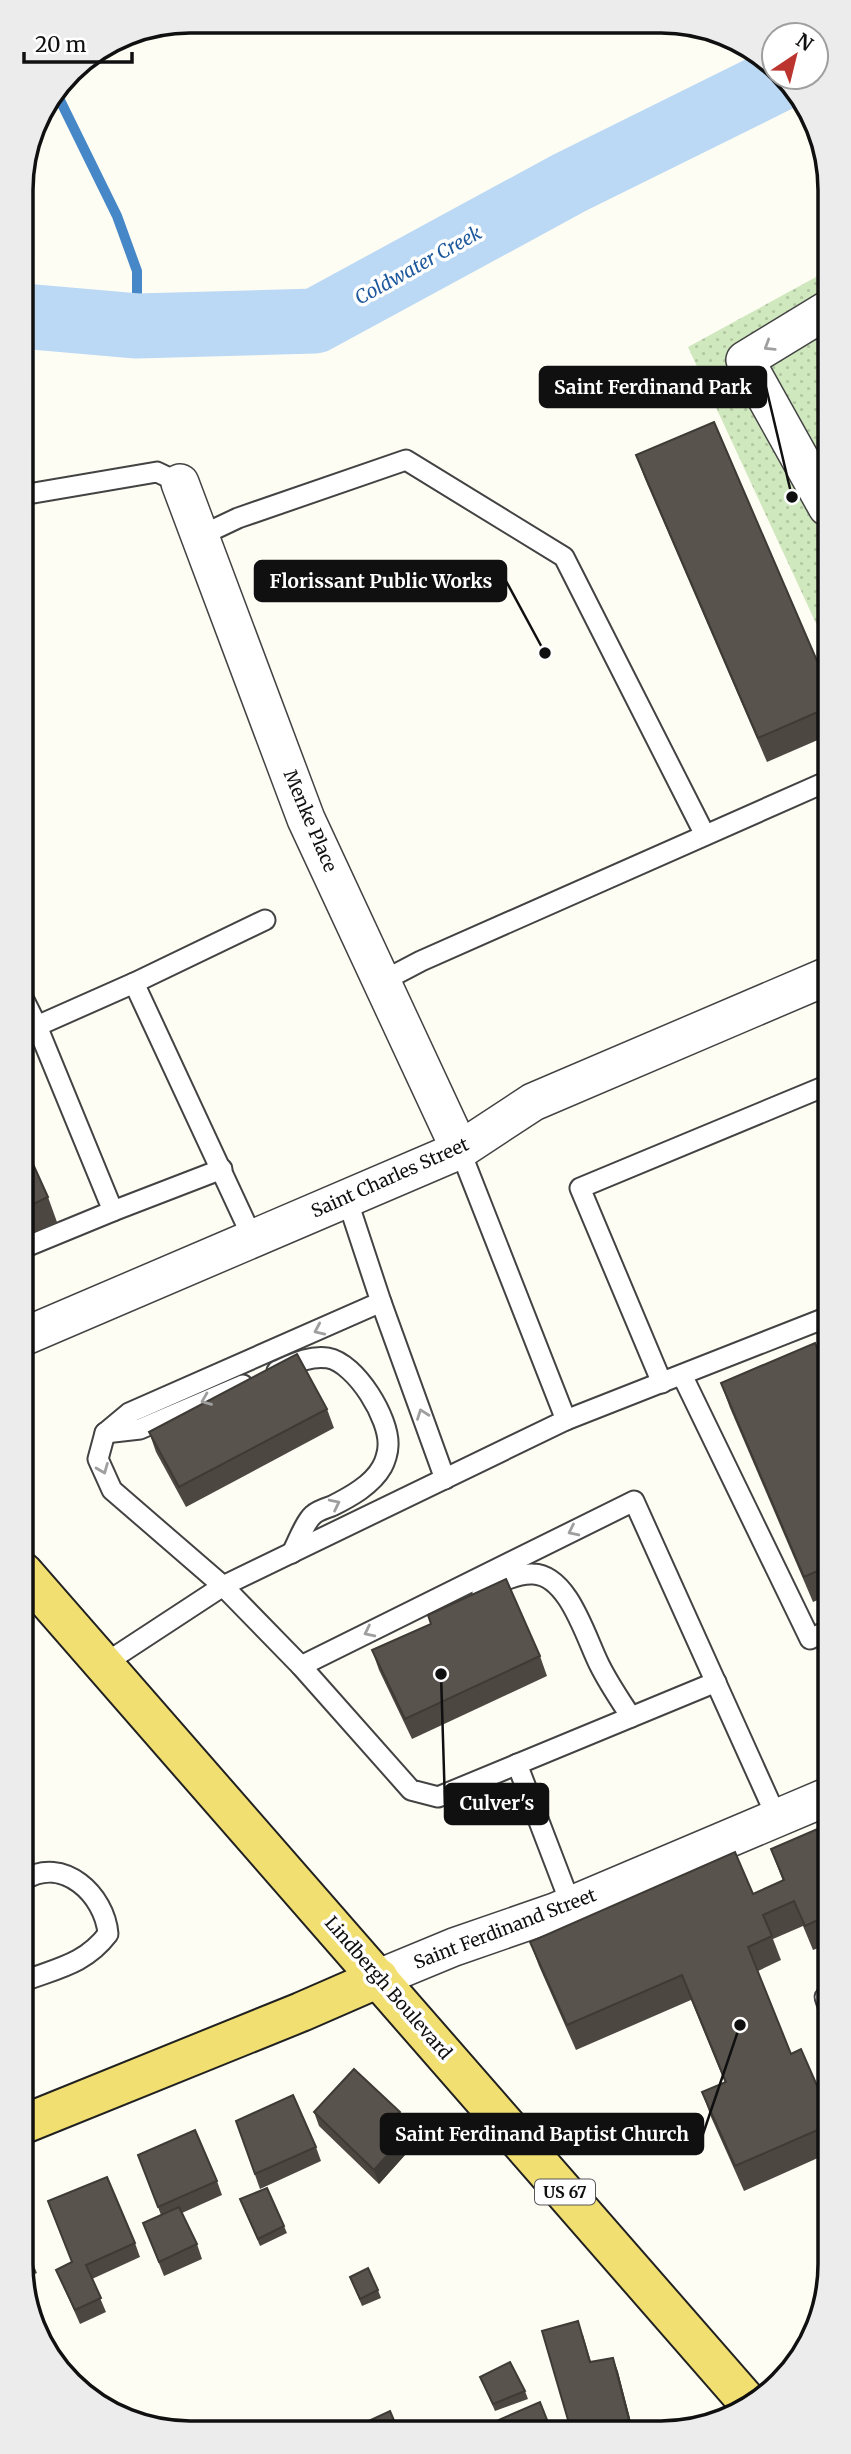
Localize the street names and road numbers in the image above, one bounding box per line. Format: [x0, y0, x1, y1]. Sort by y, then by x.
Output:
street label: Menke Place [279, 766, 342, 875]
street label: Saint Charles Street [307, 1132, 472, 1223]
street label: Saint Ferdinand Street [410, 1883, 599, 1974]
street label: Lindbergh Boulevard [320, 1911, 457, 2064]
road number: US 67 [535, 2180, 595, 2204]

